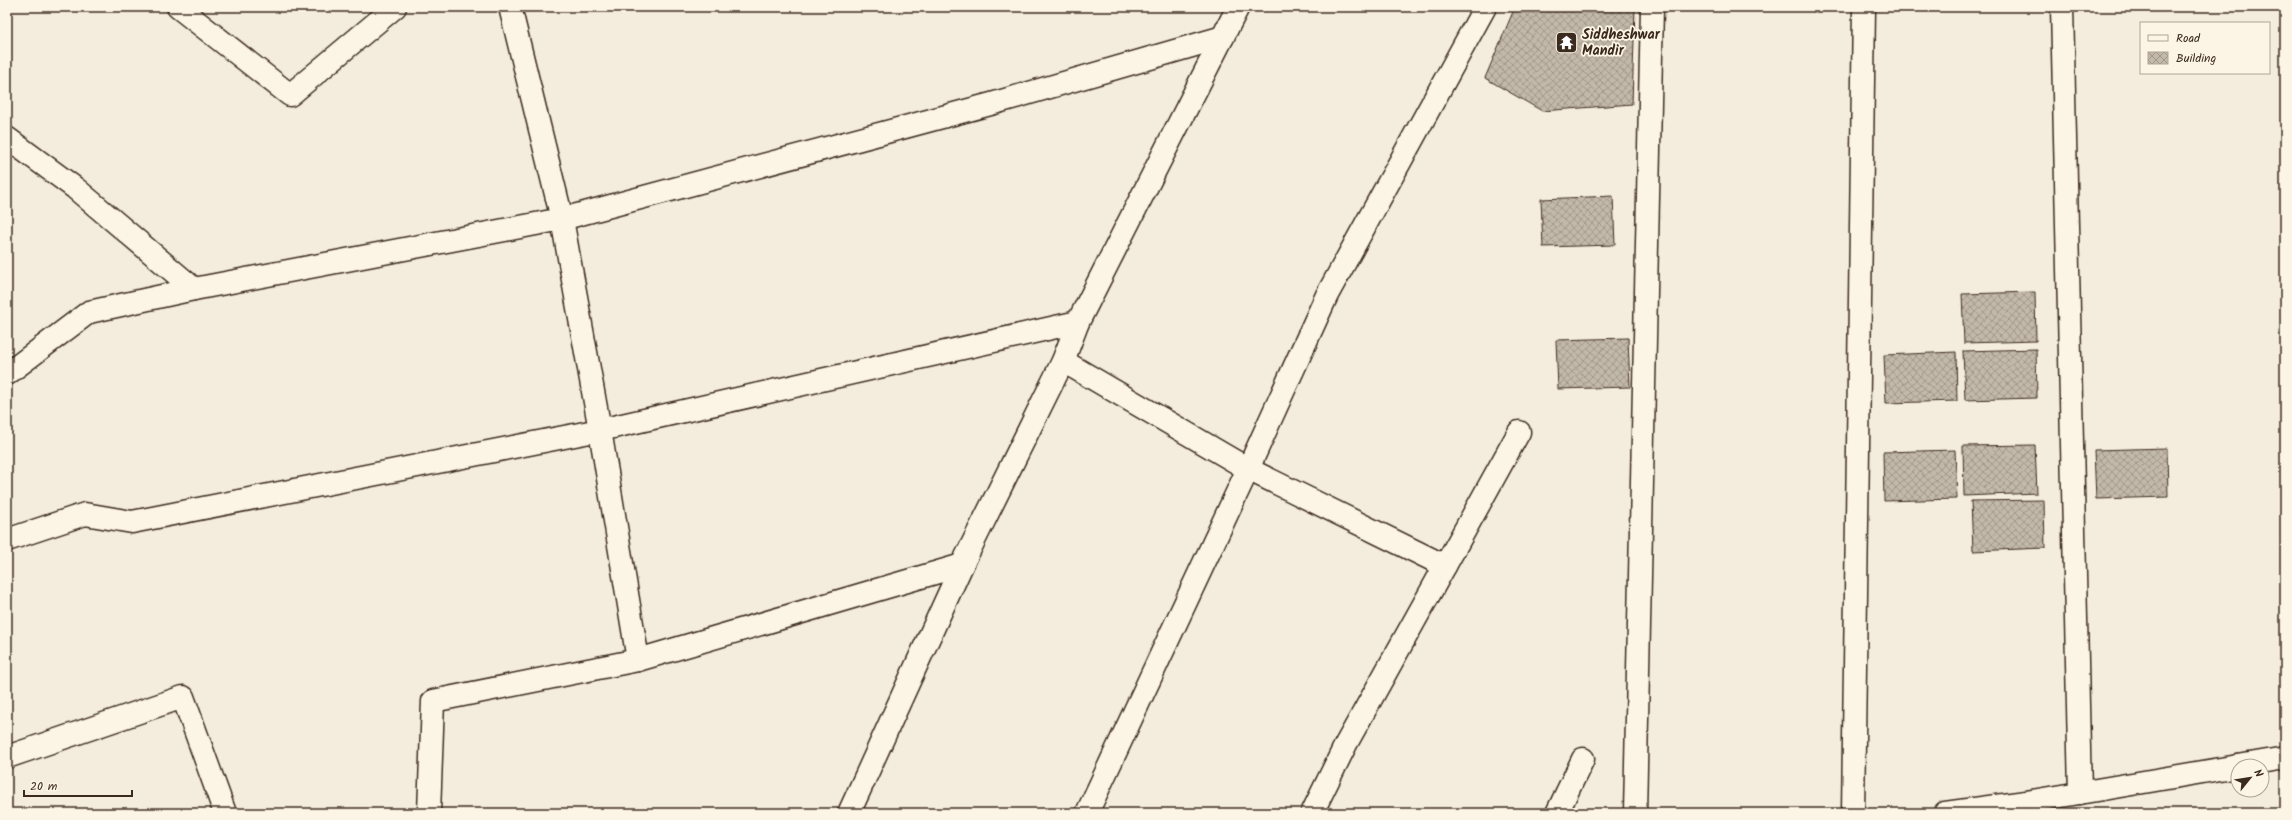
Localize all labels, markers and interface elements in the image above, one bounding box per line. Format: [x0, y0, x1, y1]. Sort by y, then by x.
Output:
legend [2140, 22, 2270, 74]
place label: Siddheshwar Mandir [1582, 24, 1661, 62]
text: Road [2176, 29, 2201, 48]
temple icon: Siddheshwar Mandir [1554, 30, 1580, 56]
text: Building [2176, 49, 2216, 68]
north arrow [2230, 758, 2270, 798]
text: N [2248, 766, 2267, 781]
scale bar [24, 772, 132, 798]
text: 20 m [30, 777, 58, 796]

